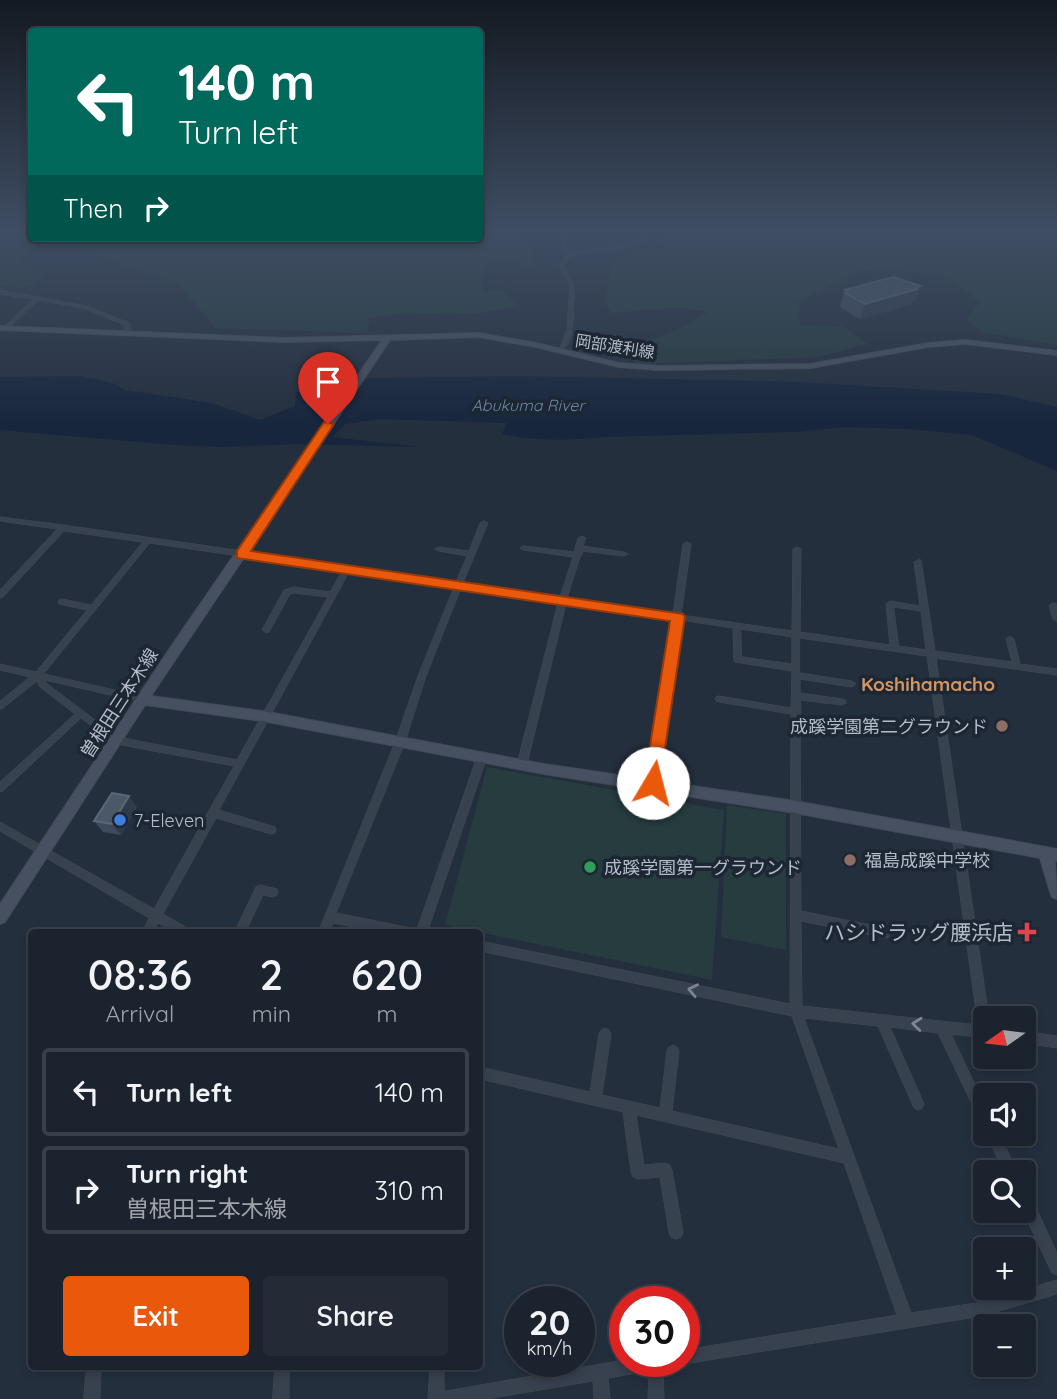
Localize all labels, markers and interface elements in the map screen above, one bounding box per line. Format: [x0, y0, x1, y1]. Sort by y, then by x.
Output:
text: 140 m [178, 51, 315, 112]
icon: left [63, 56, 154, 147]
text: Turn left [178, 112, 299, 152]
icon: right [137, 189, 175, 227]
text: Then [63, 192, 123, 225]
street label: 岡部渡利線 [574, 330, 656, 362]
pin [298, 352, 358, 424]
icon: arrive [309, 363, 347, 401]
water label: Abukuma River [471, 395, 586, 415]
street label: 曽根田三本木線 [75, 644, 163, 762]
district label: Koshihamacho [861, 672, 995, 696]
place label: 成蹊学園第二グラウンド [790, 715, 988, 738]
marker: 成蹊学園第二グラウンド [994, 718, 1010, 734]
position arrow [616, 746, 690, 820]
place label: 7-Eleven [134, 809, 205, 832]
marker: 7-Eleven [112, 812, 128, 828]
place label: 福島成蹊中学校 [864, 849, 990, 872]
marker: 福島成蹊中学校 [842, 852, 858, 868]
place label: 成蹊学園第一グラウンド [604, 856, 802, 879]
marker: 成蹊学園第一グラウンド [582, 859, 598, 875]
place label: ハシドラッグ腰浜店 [824, 919, 1013, 945]
marker: ハシドラッグ腰浜店 [1019, 924, 1035, 940]
text: 08:36 [88, 948, 192, 1001]
text: 2 [260, 948, 283, 1001]
text: 620 [351, 948, 423, 1001]
one-way arrow [687, 983, 699, 998]
text: Arrival [105, 999, 174, 1028]
text: min [252, 999, 291, 1028]
text: m [376, 999, 397, 1028]
north arrow [973, 1006, 1036, 1069]
map controls [973, 1006, 1036, 1377]
one-way arrow [912, 1017, 923, 1032]
icon: left [67, 1073, 105, 1111]
text: Turn left [126, 1076, 233, 1109]
text: 140 m [375, 1076, 444, 1109]
button: sound [973, 1083, 1036, 1146]
text: Turn right [126, 1157, 248, 1190]
button: search [973, 1160, 1036, 1223]
icon: right [67, 1171, 105, 1209]
text: 310 m [374, 1174, 444, 1207]
text: 曽根田三本木線 [126, 1194, 287, 1223]
button: + [973, 1237, 1036, 1300]
button: Exit [63, 1276, 249, 1356]
button: Share [263, 1276, 448, 1356]
speed limit sign: 30 [609, 1286, 700, 1377]
text: 20 [529, 1300, 570, 1344]
button: − [973, 1314, 1036, 1377]
text: km/h [527, 1337, 572, 1360]

